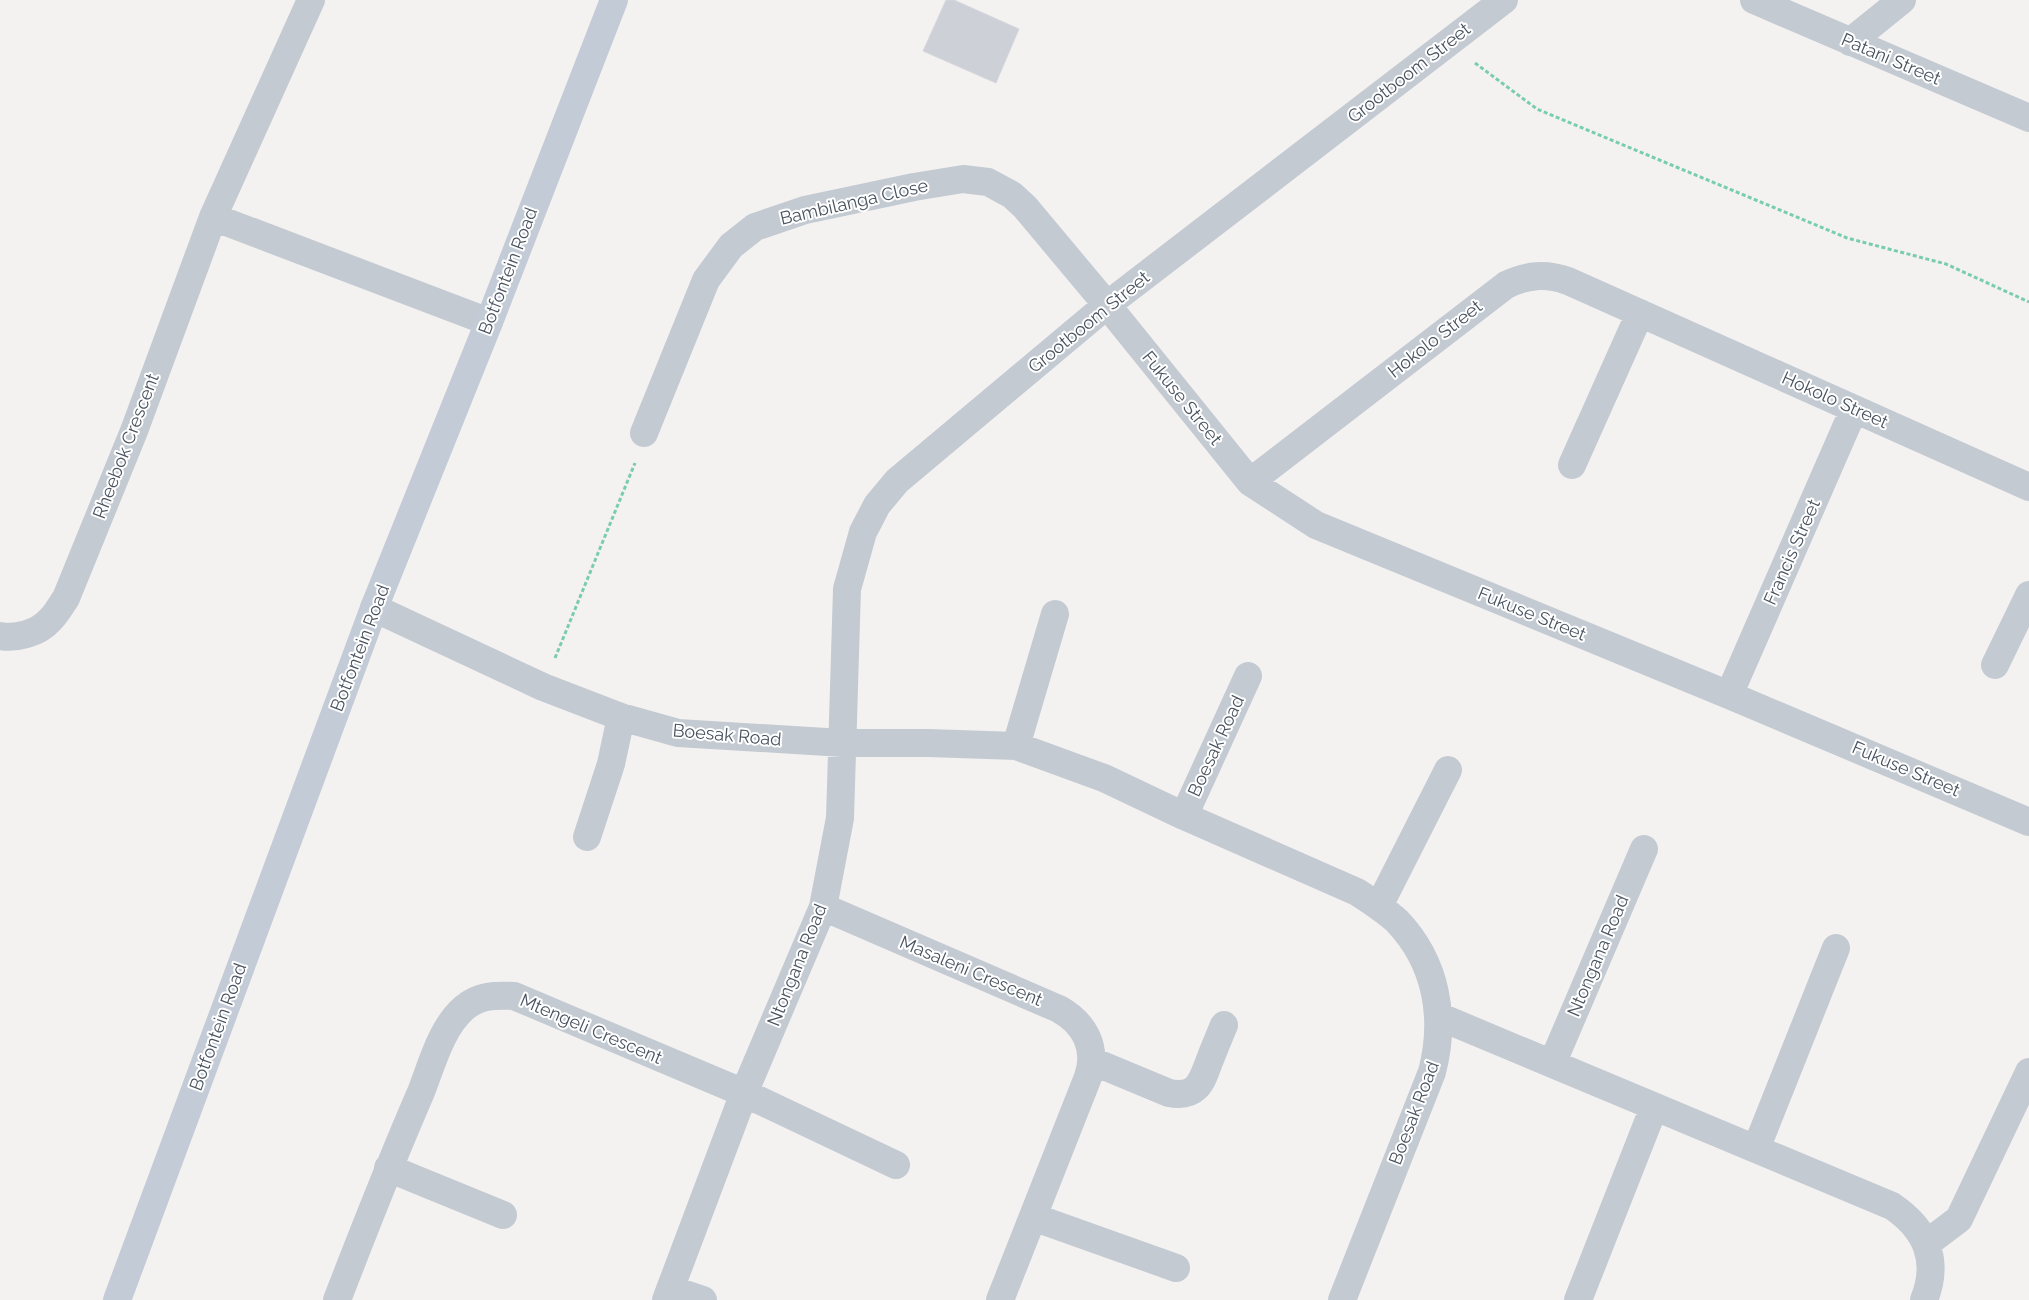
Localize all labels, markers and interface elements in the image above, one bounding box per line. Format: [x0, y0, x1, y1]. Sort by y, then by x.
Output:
street label: Grootboom Street [1343, 18, 1474, 127]
street label: Patani Street [1838, 28, 1944, 89]
street label: Bambilanga Close [778, 174, 930, 229]
street label: Botfontein Road [474, 205, 541, 337]
street label: Grootboom Street [1024, 266, 1154, 377]
street label: Hokolo Street [1383, 295, 1486, 382]
street label: Fukuse Street [1138, 347, 1227, 449]
street label: Hokolo Street [1779, 367, 1891, 432]
street label: Rheebok Crescent [88, 370, 163, 521]
street label: Francis Street [1759, 496, 1824, 608]
street label: Botfontein Road [326, 582, 393, 714]
street label: Fukuse Street [1475, 582, 1589, 645]
street label: Boesak Road [1183, 692, 1248, 800]
street label: Boesak Road [672, 719, 782, 750]
street label: Fukuse Street [1849, 736, 1963, 801]
street label: Ntongana Road [1562, 892, 1633, 1020]
street label: Ntongana Road [762, 901, 831, 1029]
street label: Masaleni Crescent [897, 931, 1046, 1010]
street label: Botfontein Road [185, 960, 250, 1093]
street label: Mtengeli Crescent [517, 989, 665, 1068]
street label: Boesak Road [1384, 1058, 1443, 1168]

